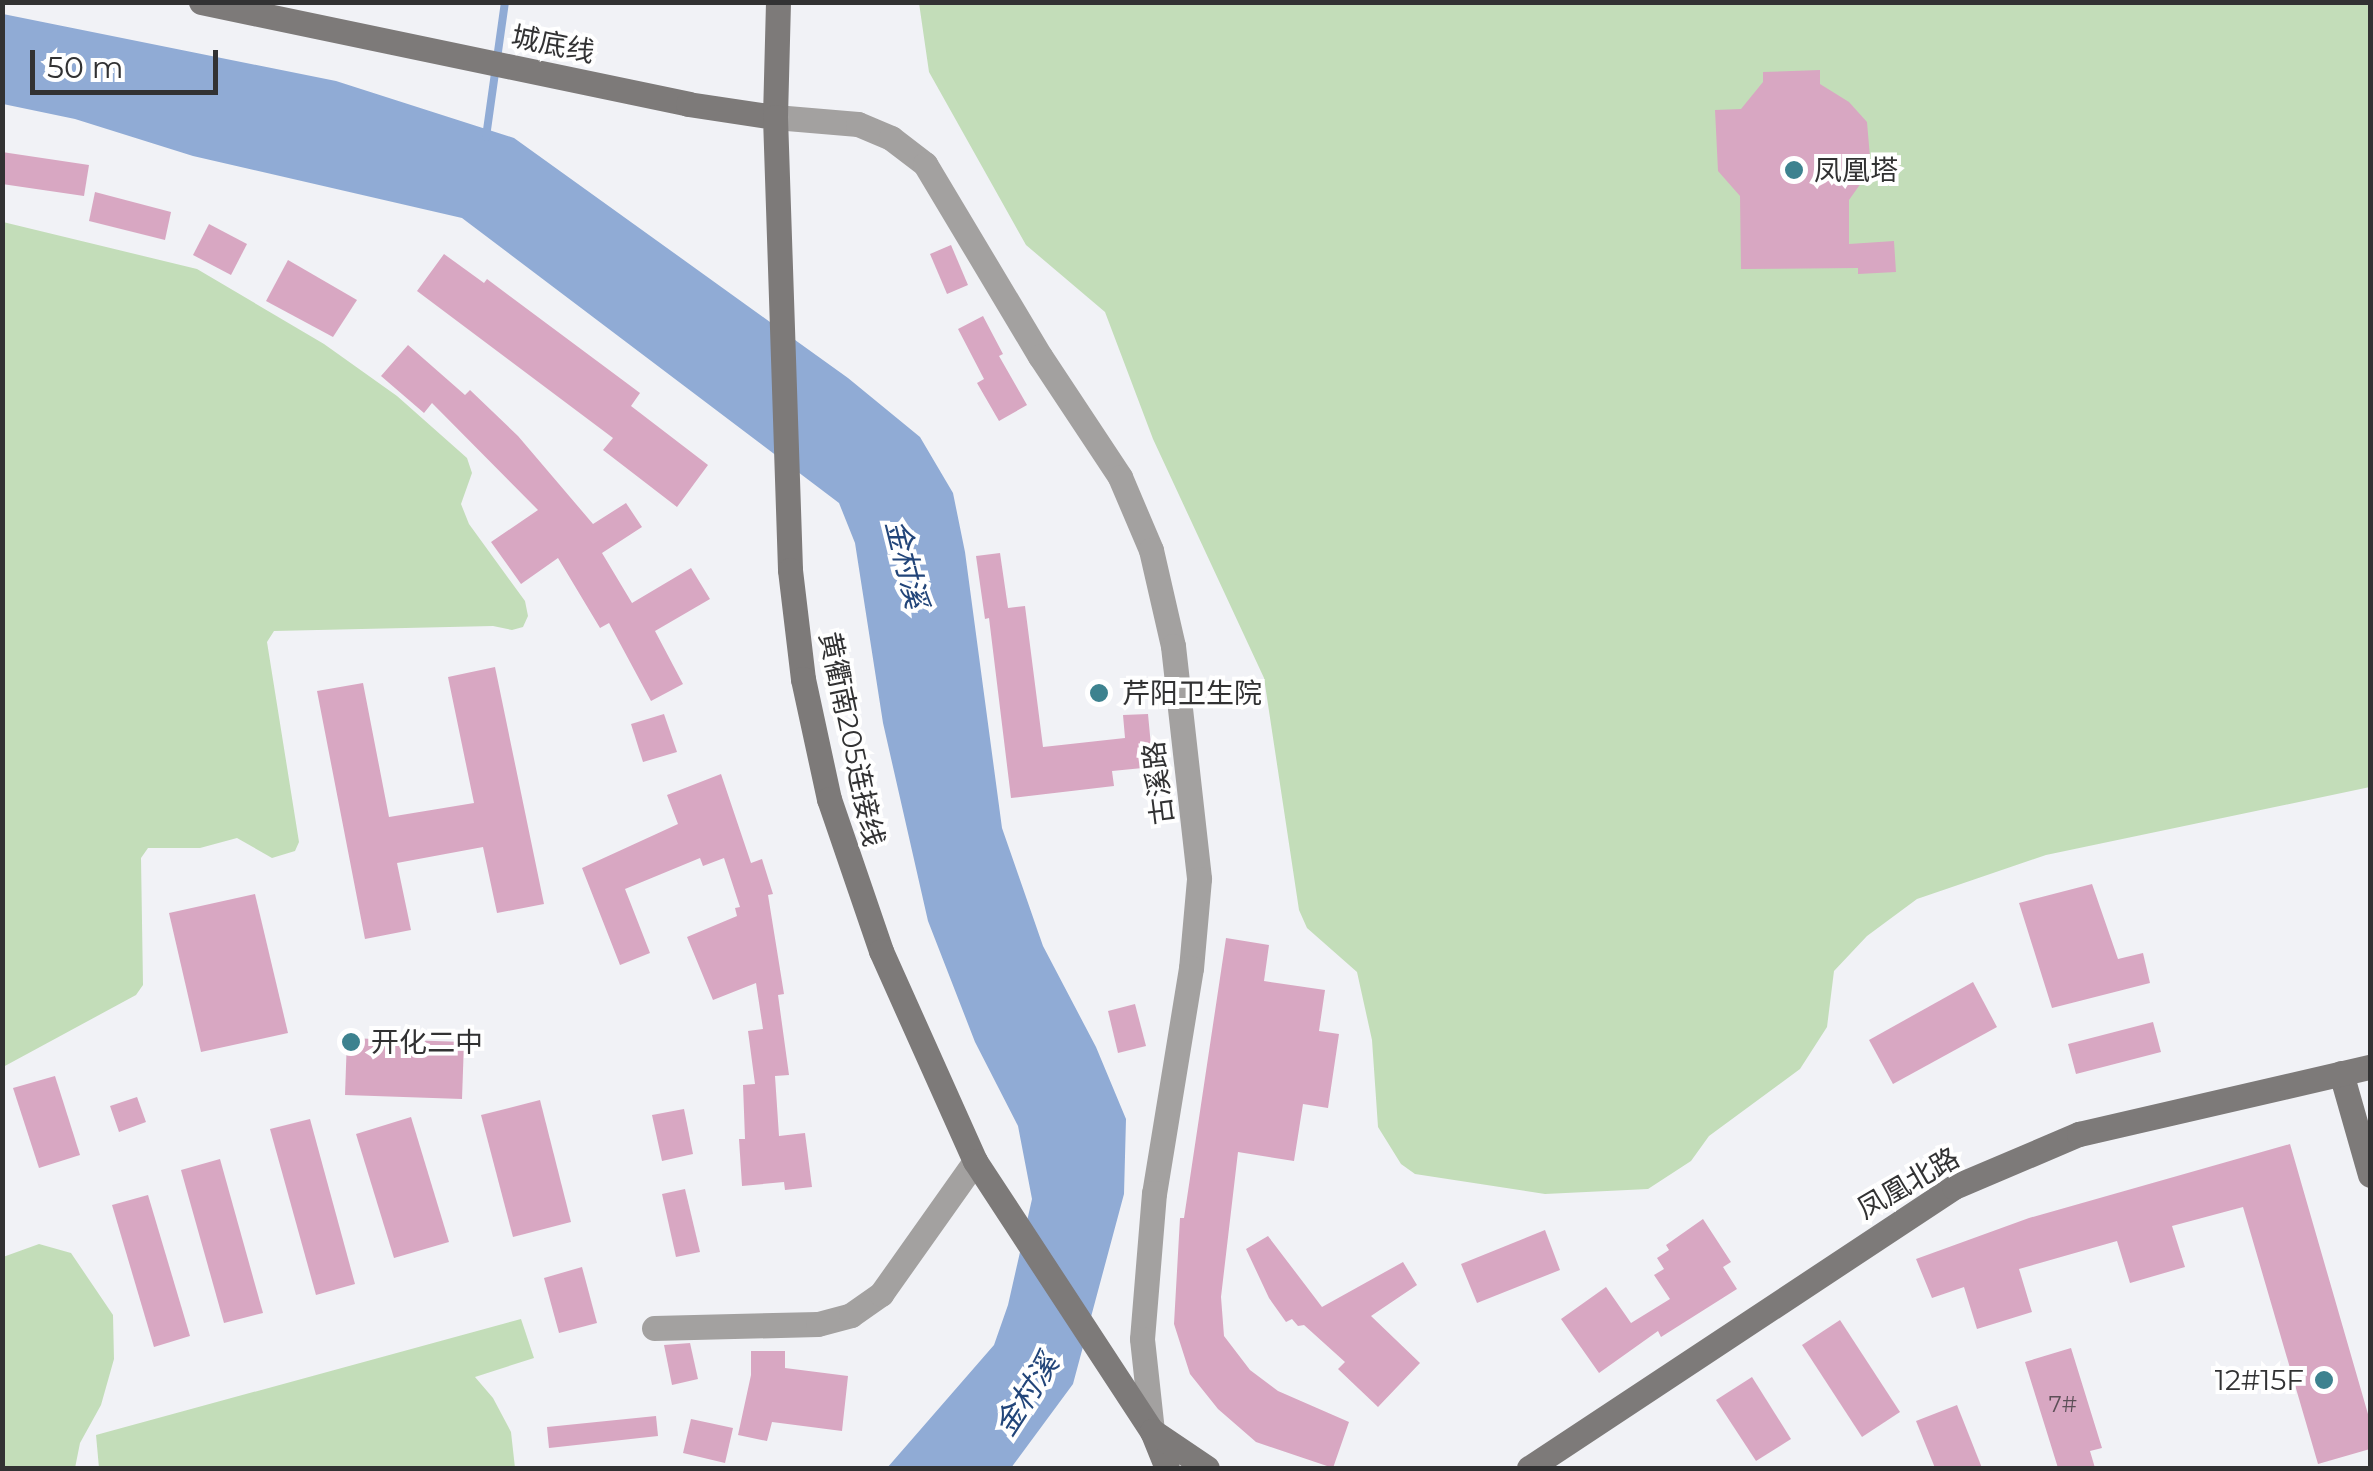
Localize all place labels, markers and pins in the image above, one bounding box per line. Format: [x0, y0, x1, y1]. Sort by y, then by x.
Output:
place label: 凤凰塔 [1814, 153, 1898, 187]
marker: 凤凰塔 [1783, 159, 1805, 181]
place label: 芹阳卫生院 [1122, 676, 1262, 710]
marker: 芹阳卫生院 [1086, 680, 1112, 706]
place label: 开化二中 [371, 1025, 483, 1059]
marker: 开化二中 [340, 1031, 362, 1053]
place label: 12#15F [2215, 1363, 2304, 1397]
marker: 12#15F [2313, 1369, 2335, 1391]

